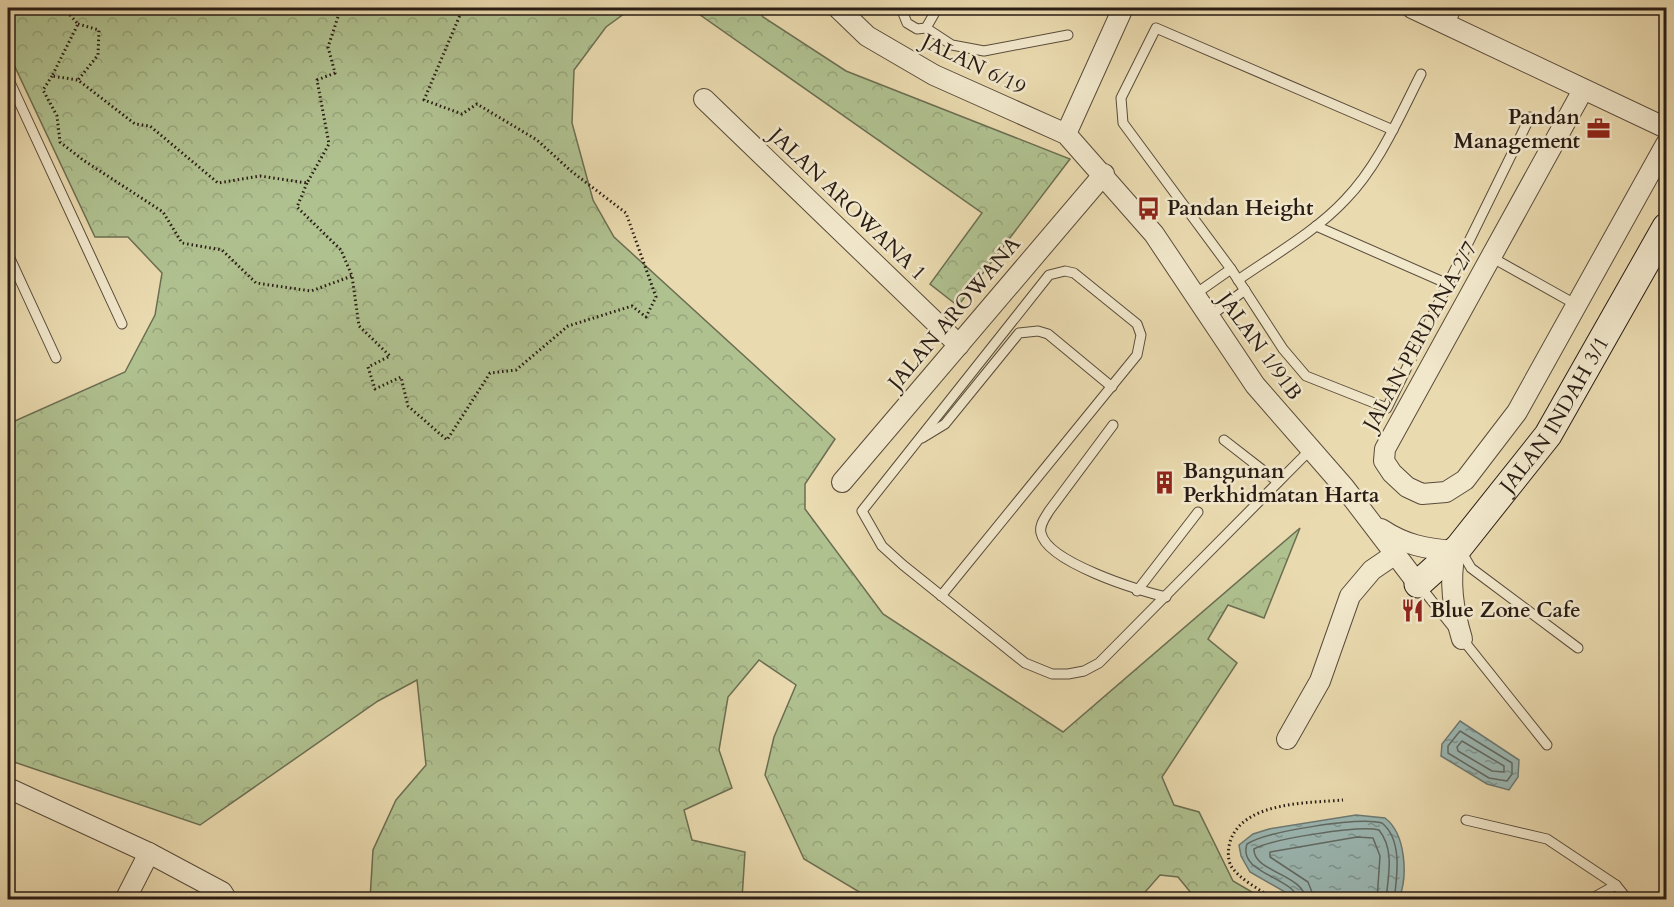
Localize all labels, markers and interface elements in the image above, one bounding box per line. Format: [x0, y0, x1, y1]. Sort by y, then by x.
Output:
street label: JALAN 6/19 [914, 25, 1031, 102]
place label: Pandan Management [1454, 103, 1581, 156]
office icon: Pandan Management [1585, 116, 1611, 142]
street label: JALAN AROWANA 1 [761, 120, 933, 287]
place label: Pandan Height [1167, 194, 1314, 223]
bus stop icon: Pandan Height [1136, 195, 1162, 221]
street label: JALAN AROWANA [880, 230, 1027, 398]
street label: JALAN PERDANA 2/7 [1355, 236, 1485, 439]
street label: JALAN 1/91B [1209, 284, 1309, 406]
street label: JALAN INDAH 3/1 [1491, 331, 1616, 502]
place label: Bangunan Perkhidmatan Harta [1183, 457, 1380, 510]
building icon: Bangunan Perkhidmatan Harta [1152, 470, 1178, 496]
place label: Blue Zone Cafe [1430, 596, 1581, 625]
restaurant icon: Blue Zone Cafe [1399, 597, 1425, 623]

